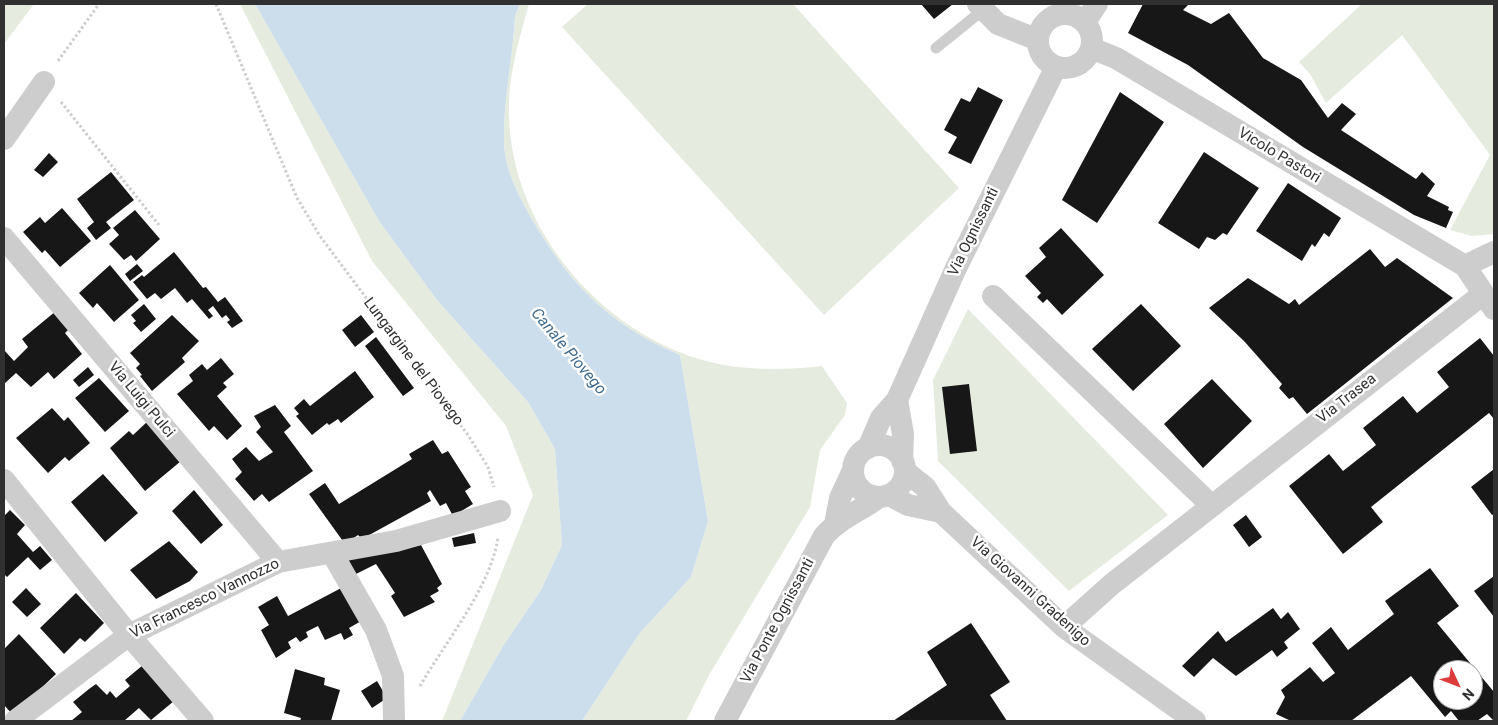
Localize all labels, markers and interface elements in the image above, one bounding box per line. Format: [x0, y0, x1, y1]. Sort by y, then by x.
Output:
street label: Vicolo Pastori [1235, 124, 1323, 188]
street label: Via Ognissanti [945, 185, 1003, 279]
street label: Lungargine del Piovego [359, 295, 467, 429]
water label: Canale Piovego [526, 305, 610, 399]
street label: Via Luigi Pulci [104, 358, 178, 442]
street label: Via Trasea [1314, 370, 1380, 428]
street label: Via Giovanni Gradenigo [966, 533, 1094, 651]
street label: Via Francesco Vannozzo [127, 555, 283, 643]
street label: Via Ponte Ognissanti [737, 555, 819, 687]
north arrow [1433, 660, 1483, 710]
text: N [1459, 685, 1477, 704]

